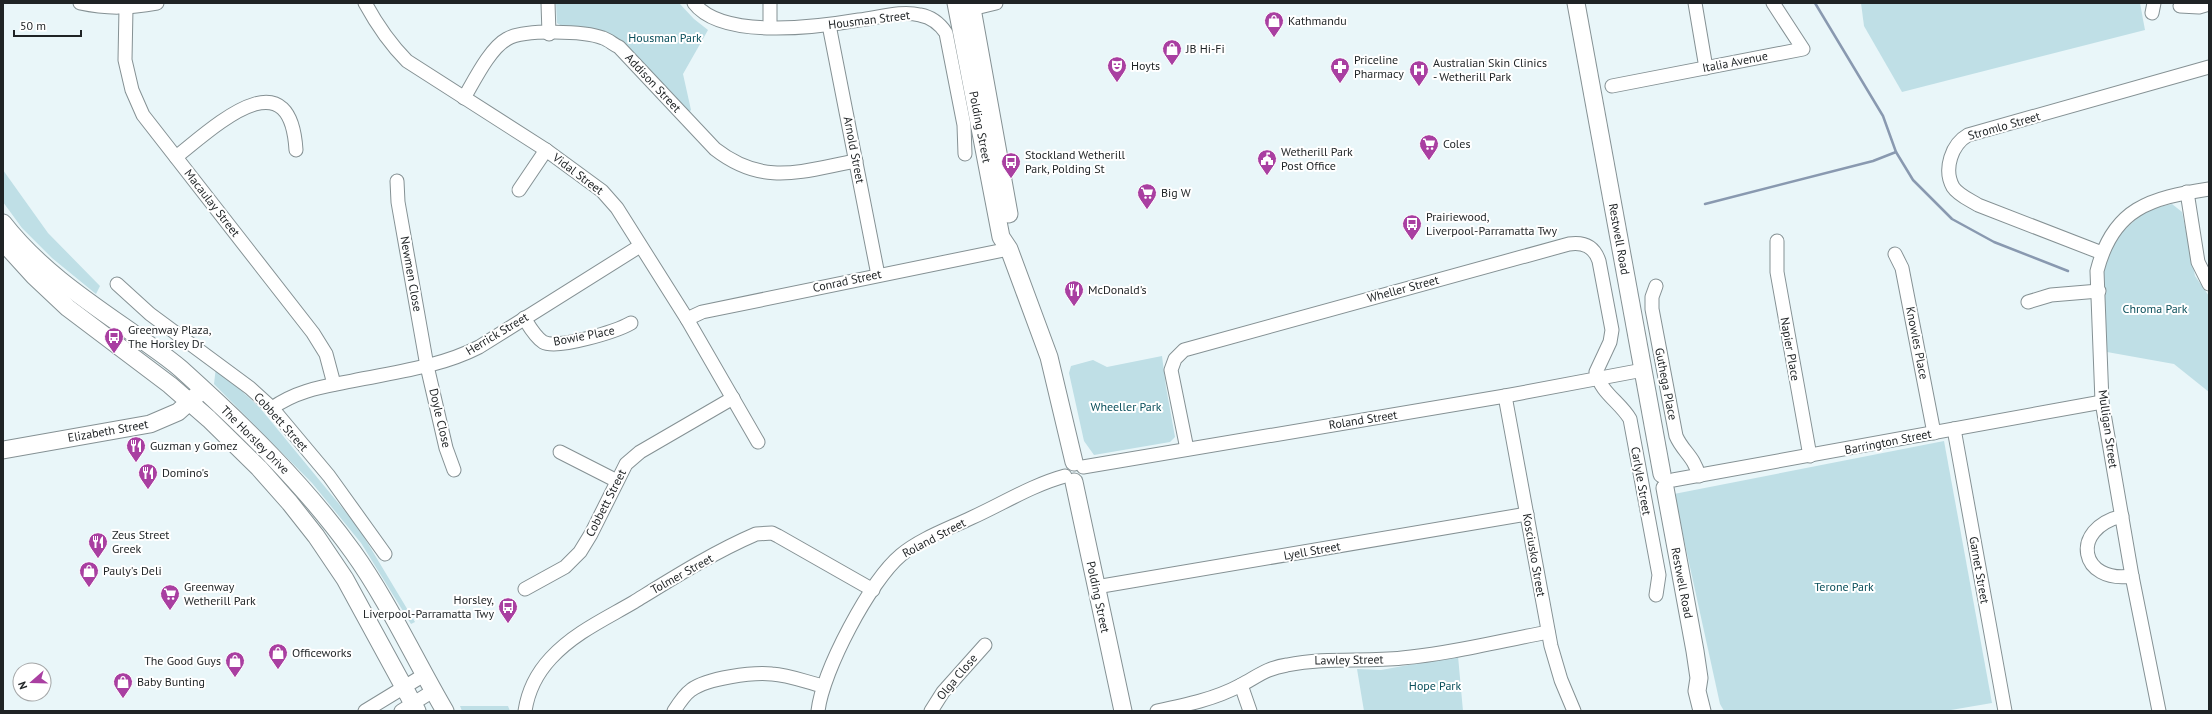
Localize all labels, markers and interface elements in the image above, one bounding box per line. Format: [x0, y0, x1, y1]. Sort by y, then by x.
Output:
street label: Housman Street [827, 7, 911, 32]
shop icon: Kathmandu [1263, 10, 1285, 38]
scale bar [14, 12, 81, 38]
place label: Kathmandu [1288, 13, 1347, 28]
text: 50 m [20, 18, 46, 33]
park label: Housman Park [628, 30, 702, 45]
shop icon: JB Hi-Fi [1161, 38, 1183, 66]
place label: JB Hi-Fi [1185, 41, 1225, 56]
street label: Italia Avenue [1701, 48, 1769, 75]
street label: Addison Street [622, 50, 684, 115]
place label: Priceline Pharmacy [1354, 52, 1404, 81]
theatre icon: Hoyts [1106, 55, 1128, 83]
place label: Australian Skin Clinics - Wetherill Park [1433, 55, 1547, 84]
pharmacy icon: Priceline Pharmacy [1329, 56, 1351, 84]
place label: Hoyts [1131, 58, 1160, 73]
hospital icon: Australian Skin Clinics - Wetherill Park [1408, 59, 1430, 87]
street label: Polding Street [966, 90, 995, 164]
street label: Stromlo Street [1966, 108, 2042, 143]
street label: Arnold Street [841, 115, 868, 185]
supermarket icon: Coles [1418, 133, 1440, 161]
place label: Coles [1443, 136, 1471, 151]
place label: Wetherill Park Post Office [1281, 144, 1353, 173]
place label: Stockland Wetherill Park, Polding St [1025, 147, 1125, 176]
public building icon: Wetherill Park Post Office [1256, 148, 1278, 176]
street label: Vidal Street [549, 149, 607, 198]
bus stop icon: Stockland Wetherill Park, Polding St [1000, 151, 1022, 179]
street label: Macaulay Street [181, 166, 243, 240]
supermarket icon: Big W [1136, 182, 1158, 210]
place label: Big W [1161, 185, 1191, 200]
street label: Restwell Road [1606, 202, 1633, 276]
place label: Prairiewood, Liverpool-Parramatta Twy [1426, 209, 1557, 238]
bus stop icon: Prairiewood, Liverpool-Parramatta Twy [1401, 213, 1423, 241]
street label: Newmen Close [397, 235, 426, 313]
street label: Conrad Street [811, 266, 883, 295]
street label: Wheller Street [1365, 272, 1440, 305]
restaurant icon: McDonald's [1063, 279, 1085, 307]
place label: McDonald's [1088, 282, 1147, 297]
park label: Chroma Park [2123, 301, 2188, 316]
street label: Knowles Place [1903, 305, 1932, 381]
street label: Herrick Street [463, 309, 531, 358]
street label: Napier Place [1778, 316, 1803, 382]
place label: Greenway Plaza, The Horsley Dr [128, 322, 212, 351]
street label: Bowie Place [552, 322, 616, 349]
bus stop icon: Greenway Plaza, The Horsley Dr [103, 326, 125, 354]
street label: Guthega Place [1652, 346, 1681, 421]
street label: Doyle Close [426, 387, 455, 449]
street label: Cobbett Street [251, 389, 312, 454]
street label: Mulligan Street [2096, 389, 2121, 469]
park label: Wheeller Park [1090, 399, 1162, 414]
street label: The Horsley Drive [218, 402, 293, 477]
street label: Roland Street [1328, 407, 1398, 432]
street label: Elizabeth Street [66, 416, 149, 445]
street label: Barrington Street [1843, 426, 1933, 457]
restaurant icon: Guzman y Gomez [125, 435, 147, 463]
place label: Guzman y Gomez [150, 438, 238, 453]
street label: Carlyle Street [1628, 446, 1655, 516]
restaurant icon: Domino's [137, 462, 159, 490]
place label: Domino's [162, 465, 209, 480]
street label: Cobbett Street [582, 466, 629, 539]
street label: Kosciusko Street [1520, 512, 1549, 598]
street label: Roland Street [900, 515, 968, 560]
place label: Zeus Street Greek [112, 527, 169, 556]
restaurant icon: Zeus Street Greek [87, 531, 109, 559]
street label: Garnet Street [1966, 535, 1993, 605]
street label: Lyell Street [1282, 538, 1342, 563]
street label: Restwell Road [1668, 546, 1697, 620]
street label: Tolmer Street [648, 550, 715, 597]
shop icon: Pauly's Deli [78, 560, 100, 588]
street label: Polding Street [1084, 560, 1113, 634]
place label: Pauly's Deli [103, 563, 162, 578]
place label: Greenway Wetherill Park [184, 579, 256, 608]
park label: Terone Park [1814, 579, 1874, 594]
supermarket icon: Greenway Wetherill Park [159, 583, 181, 611]
place label: Horsley, Liverpool-Parramatta Twy [363, 592, 494, 621]
bus stop icon: Horsley, Liverpool-Parramatta Twy [497, 596, 519, 624]
shop icon: Officeworks [267, 642, 289, 670]
place label: Officeworks [292, 645, 352, 660]
shop icon: The Good Guys [224, 650, 246, 678]
street label: Olga Close [933, 651, 980, 703]
street label: Lawley Street [1314, 651, 1384, 668]
place label: The Good Guys [144, 653, 221, 668]
north arrow [12, 662, 52, 702]
shop icon: Baby Bunting [112, 671, 134, 699]
place label: Baby Bunting [137, 674, 205, 689]
park label: Hope Park [1409, 678, 1461, 693]
text: N [15, 680, 30, 691]

